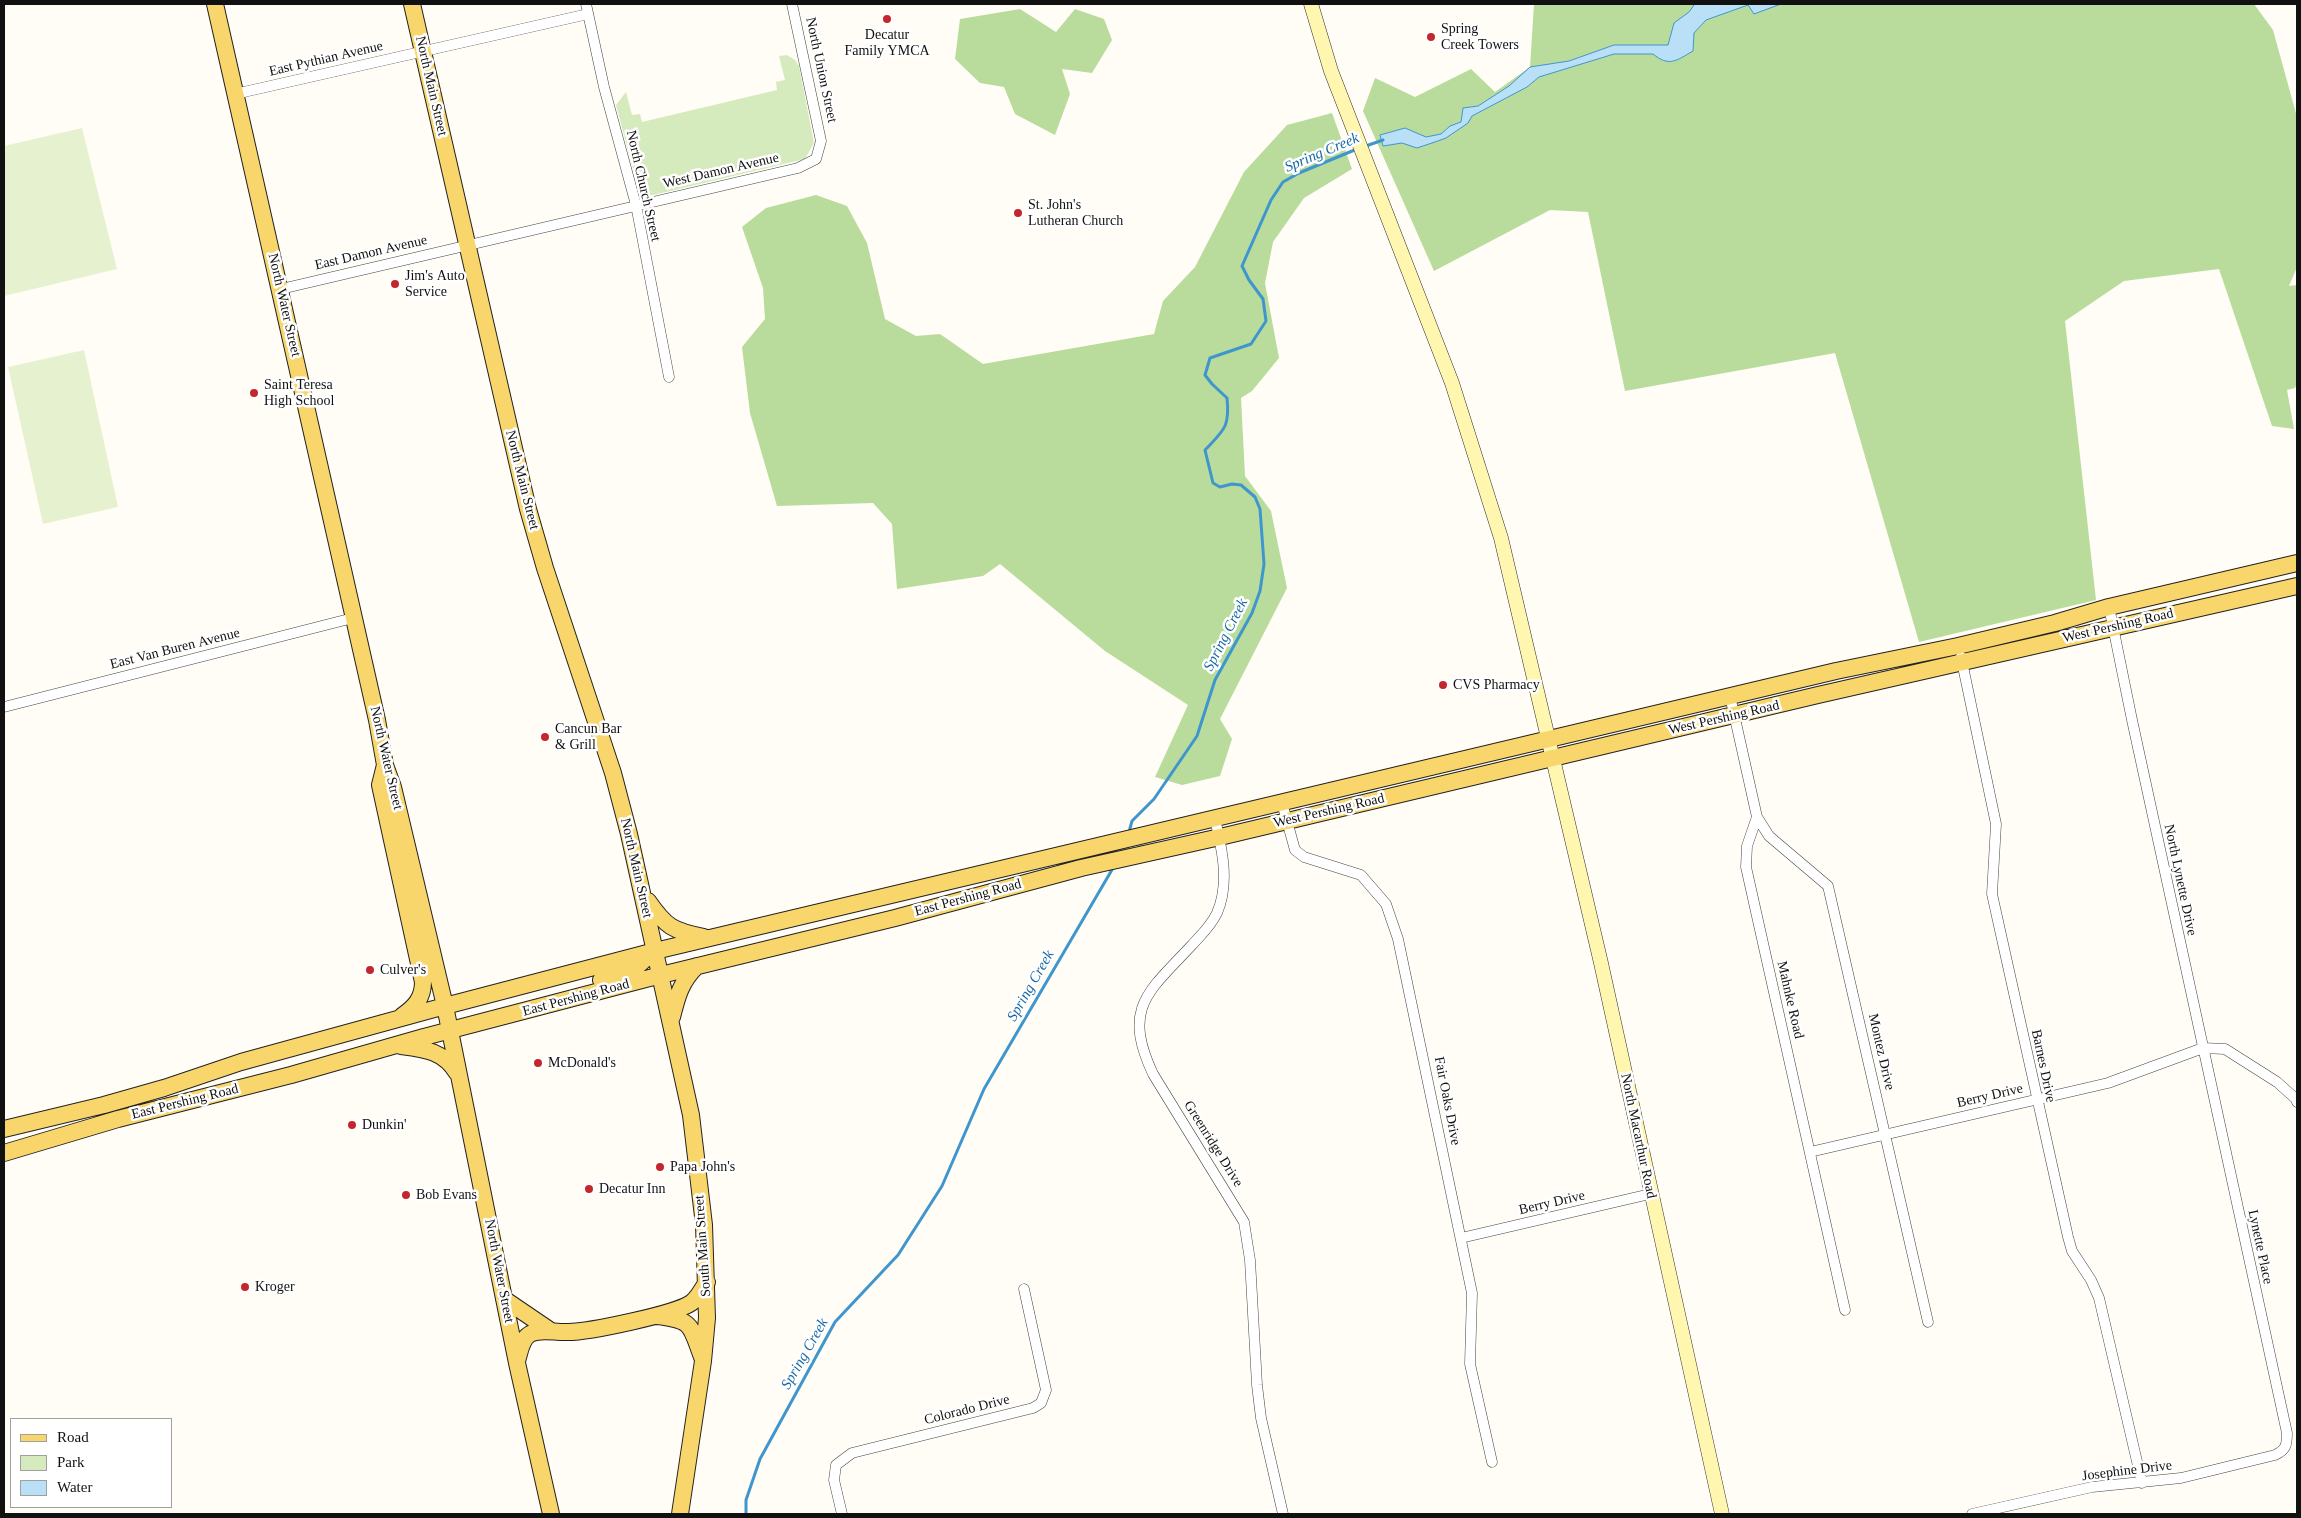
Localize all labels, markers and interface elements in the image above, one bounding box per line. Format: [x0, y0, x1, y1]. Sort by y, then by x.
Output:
marker: Decatur Family YMCA [881, 13, 893, 25]
street label: North Union Street [802, 16, 840, 124]
place label: Spring Creek Towers [1441, 21, 1519, 54]
place label: Decatur Family YMCA [844, 27, 930, 59]
marker: Spring Creek Towers [1425, 31, 1437, 43]
street label: North Main Street [411, 34, 451, 138]
street label: East Pythian Avenue [267, 38, 385, 80]
street label: North Church Street [622, 129, 664, 243]
water label: Spring Creek [1282, 129, 1362, 177]
street label: West Damon Avenue [661, 150, 781, 192]
place label: St. John's Lutheran Church [1028, 197, 1123, 230]
marker: St. John's Lutheran Church [1012, 207, 1024, 219]
street label: East Damon Avenue [313, 232, 429, 274]
street label: North Water Street [264, 252, 304, 358]
place label: Jim's Auto Service [405, 268, 465, 300]
marker: Jim's Auto Service [389, 278, 401, 290]
place label: Saint Teresa High School [264, 377, 334, 410]
marker: Saint Teresa High School [248, 387, 260, 399]
street label: North Main Street [502, 429, 542, 531]
water label: Spring Creek [1200, 596, 1252, 674]
street label: West Pershing Road [2061, 605, 2175, 647]
street label: East Van Buren Avenue [108, 625, 242, 673]
place label: CVS Pharmacy [1453, 677, 1540, 693]
marker: CVS Pharmacy [1437, 679, 1449, 691]
street label: West Pershing Road [1667, 697, 1781, 739]
street label: North Water Street [366, 705, 406, 811]
place label: Cancun Bar & Grill [555, 721, 621, 754]
marker: Cancun Bar & Grill [539, 731, 551, 743]
street label: West Pershing Road [1272, 790, 1386, 832]
street label: North Main Street [616, 816, 656, 920]
street label: North Lynette Drive [2160, 823, 2200, 937]
street label: East Pershing Road [913, 876, 1023, 920]
water label: Spring Creek [1003, 947, 1059, 1025]
street label: Mahnke Road [1773, 960, 1807, 1040]
place label: Culver's [380, 962, 426, 978]
marker: Culver's [364, 964, 376, 976]
street label: East Pershing Road [521, 976, 631, 1020]
street label: Montez Drive [1864, 1012, 1898, 1092]
street label: Barnes Drive [2027, 1028, 2059, 1104]
place label: McDonald's [548, 1055, 616, 1071]
street label: Fair Oaks Drive [1430, 1055, 1464, 1147]
marker: McDonald's [532, 1057, 544, 1069]
street label: North Macarthur Road [1617, 1072, 1659, 1200]
street label: Berry Drive [1955, 1080, 2025, 1112]
street label: East Pershing Road [130, 1081, 240, 1123]
street label: Greenridge Drive [1180, 1098, 1246, 1190]
place label: Dunkin' [362, 1117, 407, 1133]
marker: Dunkin' [346, 1119, 358, 1131]
place label: Papa John's [670, 1159, 735, 1175]
marker: Papa John's [654, 1161, 666, 1173]
place label: Decatur Inn [599, 1181, 665, 1197]
marker: Decatur Inn [583, 1183, 595, 1195]
place label: Bob Evans [416, 1187, 477, 1203]
street label: Berry Drive [1517, 1187, 1587, 1219]
marker: Bob Evans [400, 1189, 412, 1201]
street label: South Main Street [691, 1195, 715, 1297]
street label: Lynette Place [2244, 1208, 2276, 1286]
street label: North Water Street [481, 1218, 517, 1324]
place label: Kroger [255, 1279, 295, 1295]
marker: Kroger [239, 1281, 251, 1293]
water label: Spring Creek [777, 1315, 833, 1393]
street label: Colorado Drive [923, 1391, 1011, 1429]
legend [10, 1418, 172, 1508]
text: Road [57, 1429, 89, 1445]
text: Park [57, 1454, 85, 1470]
street label: Josephine Drive [2081, 1457, 2173, 1485]
text: Water [57, 1479, 92, 1495]

